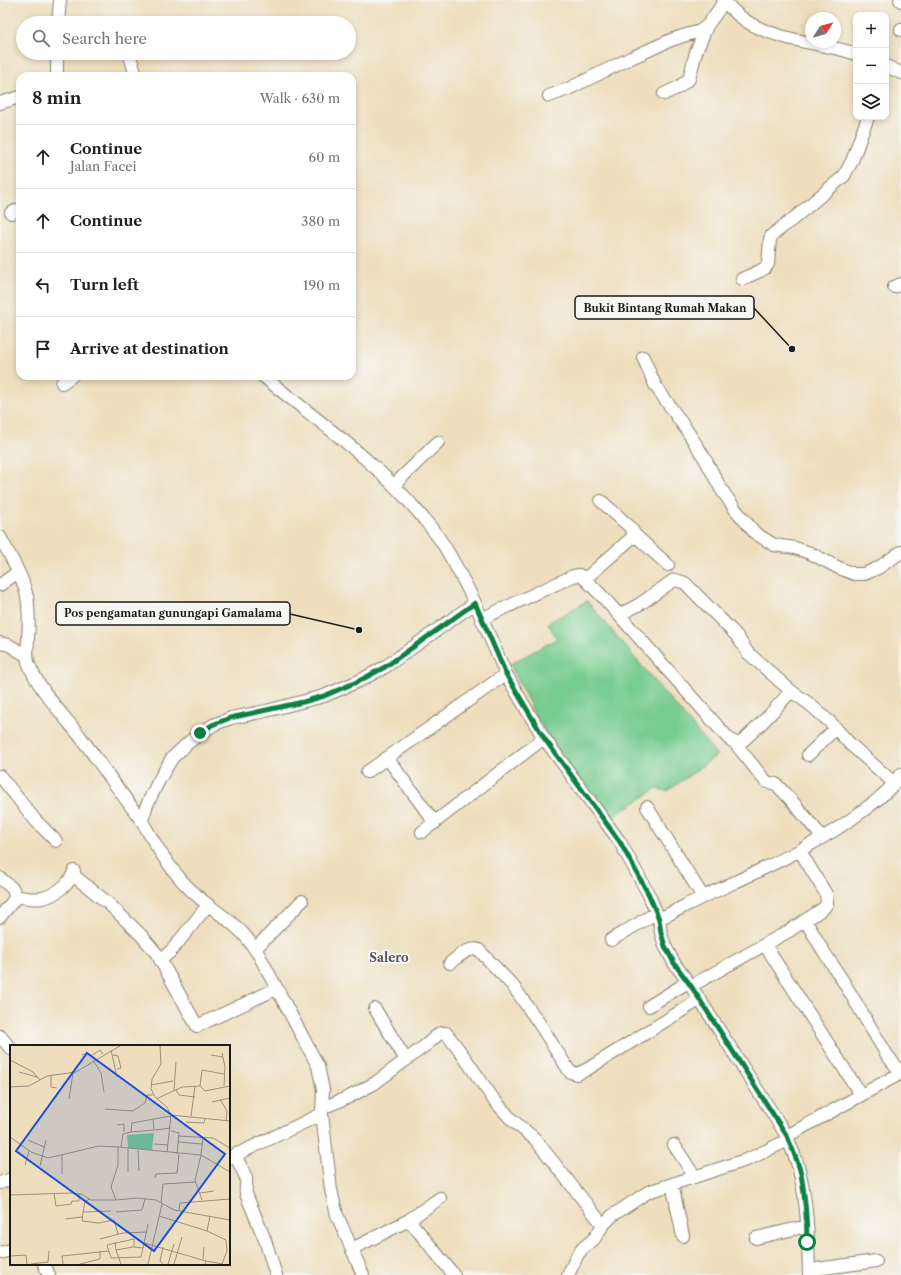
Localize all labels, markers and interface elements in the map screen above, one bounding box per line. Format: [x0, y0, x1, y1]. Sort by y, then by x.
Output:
north arrow [805, 12, 841, 48]
map controls [853, 12, 889, 120]
button: + [853, 12, 889, 48]
search box [16, 16, 356, 60]
icon: search [30, 27, 52, 49]
text: Search here [62, 29, 147, 48]
button: − [853, 48, 889, 84]
button: layers [853, 84, 889, 120]
text: 8 min [32, 88, 81, 108]
text: Walk · 630 m [260, 90, 340, 106]
text: Continue [70, 139, 142, 158]
icon: ahead [32, 146, 54, 168]
text: 60 m [309, 149, 340, 165]
text: Jalan Facei [70, 158, 137, 174]
icon: ahead [32, 210, 54, 232]
text: Continue [70, 211, 142, 230]
text: 380 m [301, 213, 340, 229]
icon: left [32, 274, 54, 296]
text: Turn left [70, 275, 139, 294]
text: 190 m [303, 277, 340, 293]
callout: Bukit Bintang Rumah Makan [575, 296, 754, 319]
text: Bukit Bintang Rumah Makan [583, 301, 747, 315]
icon: arrive [32, 338, 54, 360]
text: Arrive at destination [70, 339, 229, 358]
callout: Pos pengamatan gunungapi Gamalama [56, 602, 290, 625]
text: Pos pengamatan gunungapi Gamalama [64, 606, 283, 620]
route end [191, 724, 209, 742]
district label: Salero [369, 950, 409, 965]
inset map [10, 1045, 230, 1265]
route start [798, 1233, 816, 1251]

